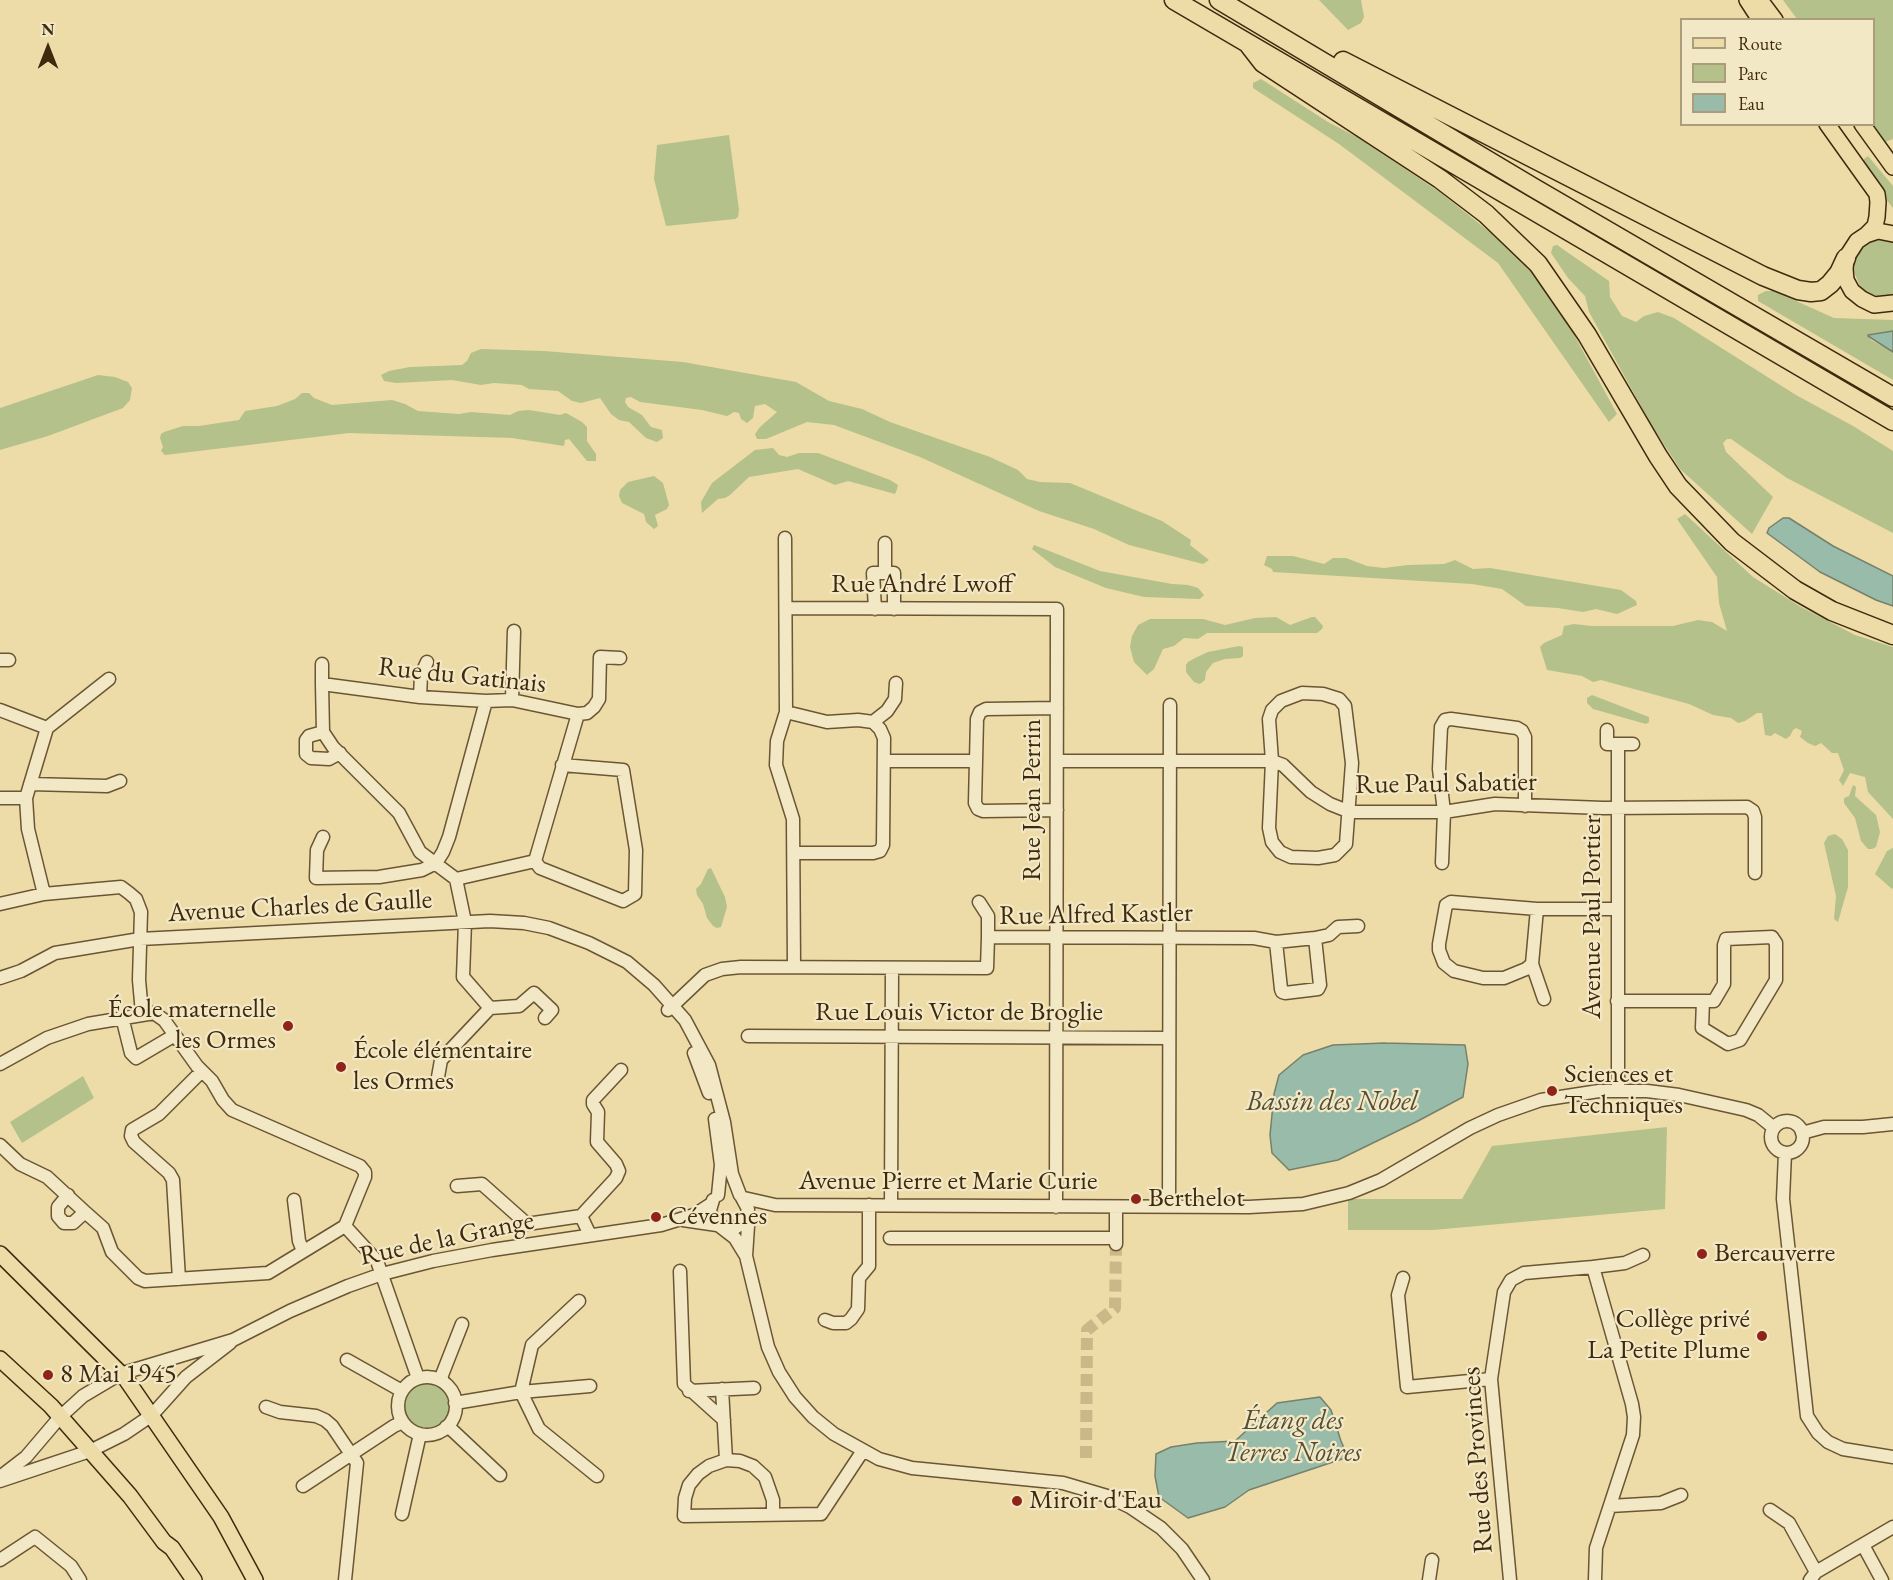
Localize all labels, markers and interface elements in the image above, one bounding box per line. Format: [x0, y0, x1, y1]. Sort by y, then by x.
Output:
north arrow [18, 18, 78, 78]
legend [1680, 18, 1875, 126]
text: N [42, 19, 54, 40]
text: Route [1738, 32, 1782, 55]
text: Parc [1738, 62, 1768, 85]
text: Eau [1738, 92, 1764, 115]
street label: Rue André Lwoff [831, 569, 1013, 601]
street label: Rue du Gatinais [376, 651, 548, 701]
street label: Rue Jean Perrin [1017, 719, 1049, 881]
street label: Rue Paul Sabatier [1355, 766, 1537, 802]
street label: Avenue Paul Portier [1577, 815, 1609, 1019]
street label: Avenue Charles de Gaulle [167, 884, 433, 930]
street label: Rue Alfred Kastler [999, 897, 1193, 933]
place label: École maternelle les Ormes [108, 994, 276, 1057]
street label: Rue Louis Victor de Broglie [815, 997, 1103, 1029]
marker: École maternelle les Ormes [281, 1019, 295, 1033]
place label: École élémentaire les Ormes [353, 1035, 532, 1098]
place label: Sciences et Techniques [1564, 1059, 1683, 1122]
marker: École élémentaire les Ormes [334, 1060, 348, 1074]
marker: Sciences et Techniques [1545, 1084, 1559, 1098]
water label: Bassin des Nobel [1246, 1085, 1418, 1119]
street label: Avenue Pierre et Marie Curie [799, 1166, 1097, 1198]
place label: Berthelot [1148, 1183, 1245, 1215]
marker: Berthelot [1129, 1192, 1143, 1206]
place label: Cévennes [668, 1201, 767, 1233]
street label: Rue de la Grange [357, 1205, 537, 1273]
marker: Cévennes [649, 1210, 663, 1224]
place label: Bercauverre [1714, 1238, 1835, 1270]
marker: Bercauverre [1695, 1247, 1709, 1261]
place label: Collège privé La Petite Plume [1587, 1304, 1750, 1367]
marker: Collège privé La Petite Plume [1755, 1329, 1769, 1343]
place label: 8 Mai 1945 [60, 1359, 177, 1391]
street label: Rue des Provinces [1455, 1366, 1501, 1554]
marker: 8 Mai 1945 [41, 1368, 55, 1382]
water label: Étang des Terres Noires [1224, 1404, 1362, 1470]
place label: Miroir d'Eau [1029, 1485, 1162, 1517]
marker: Miroir d'Eau [1010, 1494, 1024, 1508]

